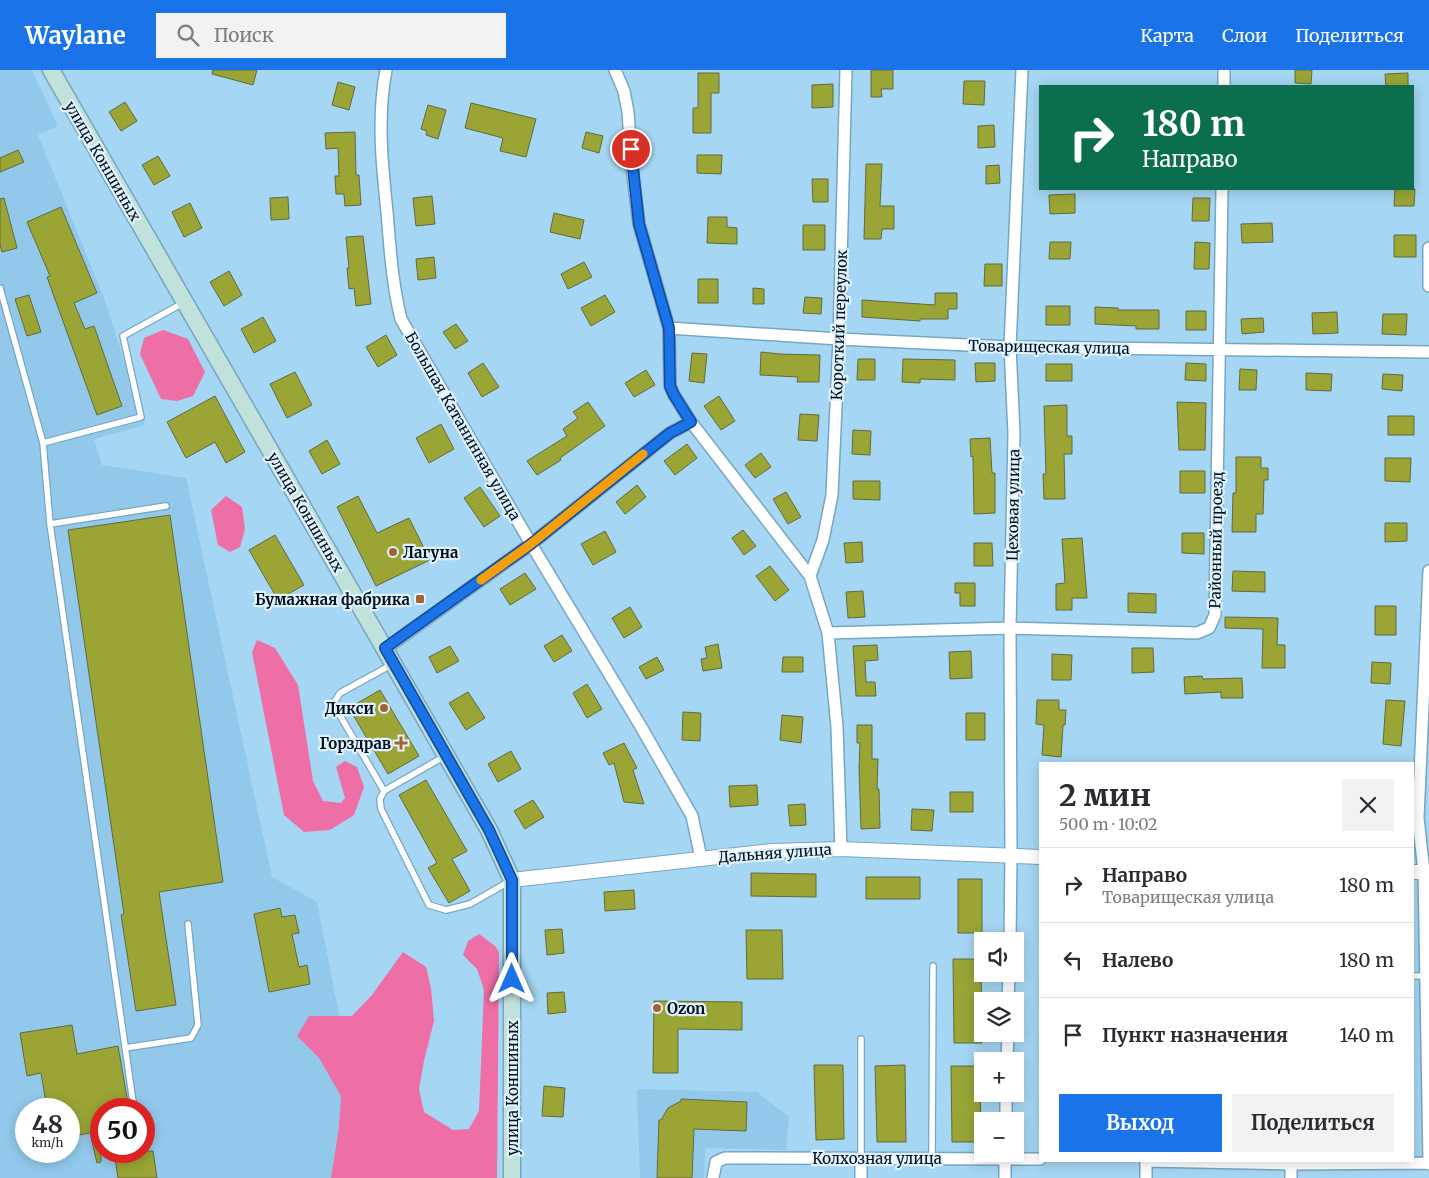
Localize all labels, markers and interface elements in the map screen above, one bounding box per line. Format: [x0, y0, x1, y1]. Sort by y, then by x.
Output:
search box [156, 13, 506, 58]
text: Waylane [25, 20, 126, 51]
icon: search [174, 21, 202, 49]
text: Поиск [214, 23, 274, 47]
text: Карта [1140, 24, 1194, 47]
text: Слои [1222, 24, 1267, 47]
text: Поделиться [1295, 24, 1404, 47]
street label: улица Коншиных [61, 98, 145, 225]
text: 180 m [1142, 102, 1245, 146]
icon: right [1059, 105, 1124, 170]
pin [610, 128, 652, 170]
icon: arrive [617, 135, 645, 163]
text: Направо [1142, 145, 1238, 173]
street label: Короткий переулок [827, 249, 851, 401]
street label: Большая Катанинная улица [401, 328, 525, 524]
street label: Товарищеская улица [968, 336, 1130, 358]
street label: улица Коншиных [264, 449, 348, 576]
street label: Цеховая улица [1003, 449, 1023, 561]
street label: Районный проезд [1205, 471, 1227, 609]
place label: Лагуна [403, 543, 459, 562]
marker: Лагуна [387, 546, 399, 558]
place label: Бумажная фабрика [255, 590, 411, 609]
marker: Бумажная фабрика [414, 593, 426, 605]
place label: Дикси [325, 699, 374, 718]
marker: Дикси [378, 702, 390, 714]
place label: Горздрав [319, 734, 391, 753]
marker: Горздрав [395, 737, 407, 749]
text: 2 мин [1059, 776, 1151, 814]
button: close [1342, 779, 1394, 831]
text: 500 m · 10:02 [1059, 814, 1158, 834]
street label: Дальняя улица [718, 840, 832, 866]
text: Направо [1102, 863, 1187, 887]
icon: right [1059, 871, 1087, 899]
text: 180 m [1339, 873, 1394, 897]
text: Товарищеская улица [1102, 887, 1274, 907]
map controls [974, 932, 1024, 1162]
button: sound [974, 932, 1024, 982]
icon: left [1059, 946, 1087, 974]
text: Налево [1102, 948, 1173, 972]
text: 180 m [1339, 948, 1394, 972]
position arrow [485, 952, 537, 1004]
button: layers [974, 992, 1024, 1042]
place label: Ozon [667, 999, 705, 1018]
marker: Ozon [651, 1002, 663, 1014]
street label: улица Коншиных [503, 1020, 522, 1156]
icon: arrive [1059, 1021, 1087, 1049]
text: Пункт назначения [1102, 1023, 1288, 1047]
text: 140 m [1339, 1023, 1394, 1047]
button: + [974, 1052, 1024, 1102]
button: Выход [1059, 1094, 1222, 1152]
button: Поделиться [1232, 1094, 1394, 1152]
speed limit sign: 50 [90, 1098, 155, 1163]
text: 48 [32, 1108, 63, 1140]
button: − [974, 1112, 1024, 1162]
text: km/h [32, 1135, 63, 1150]
street label: Колхозная улица [812, 1149, 942, 1168]

